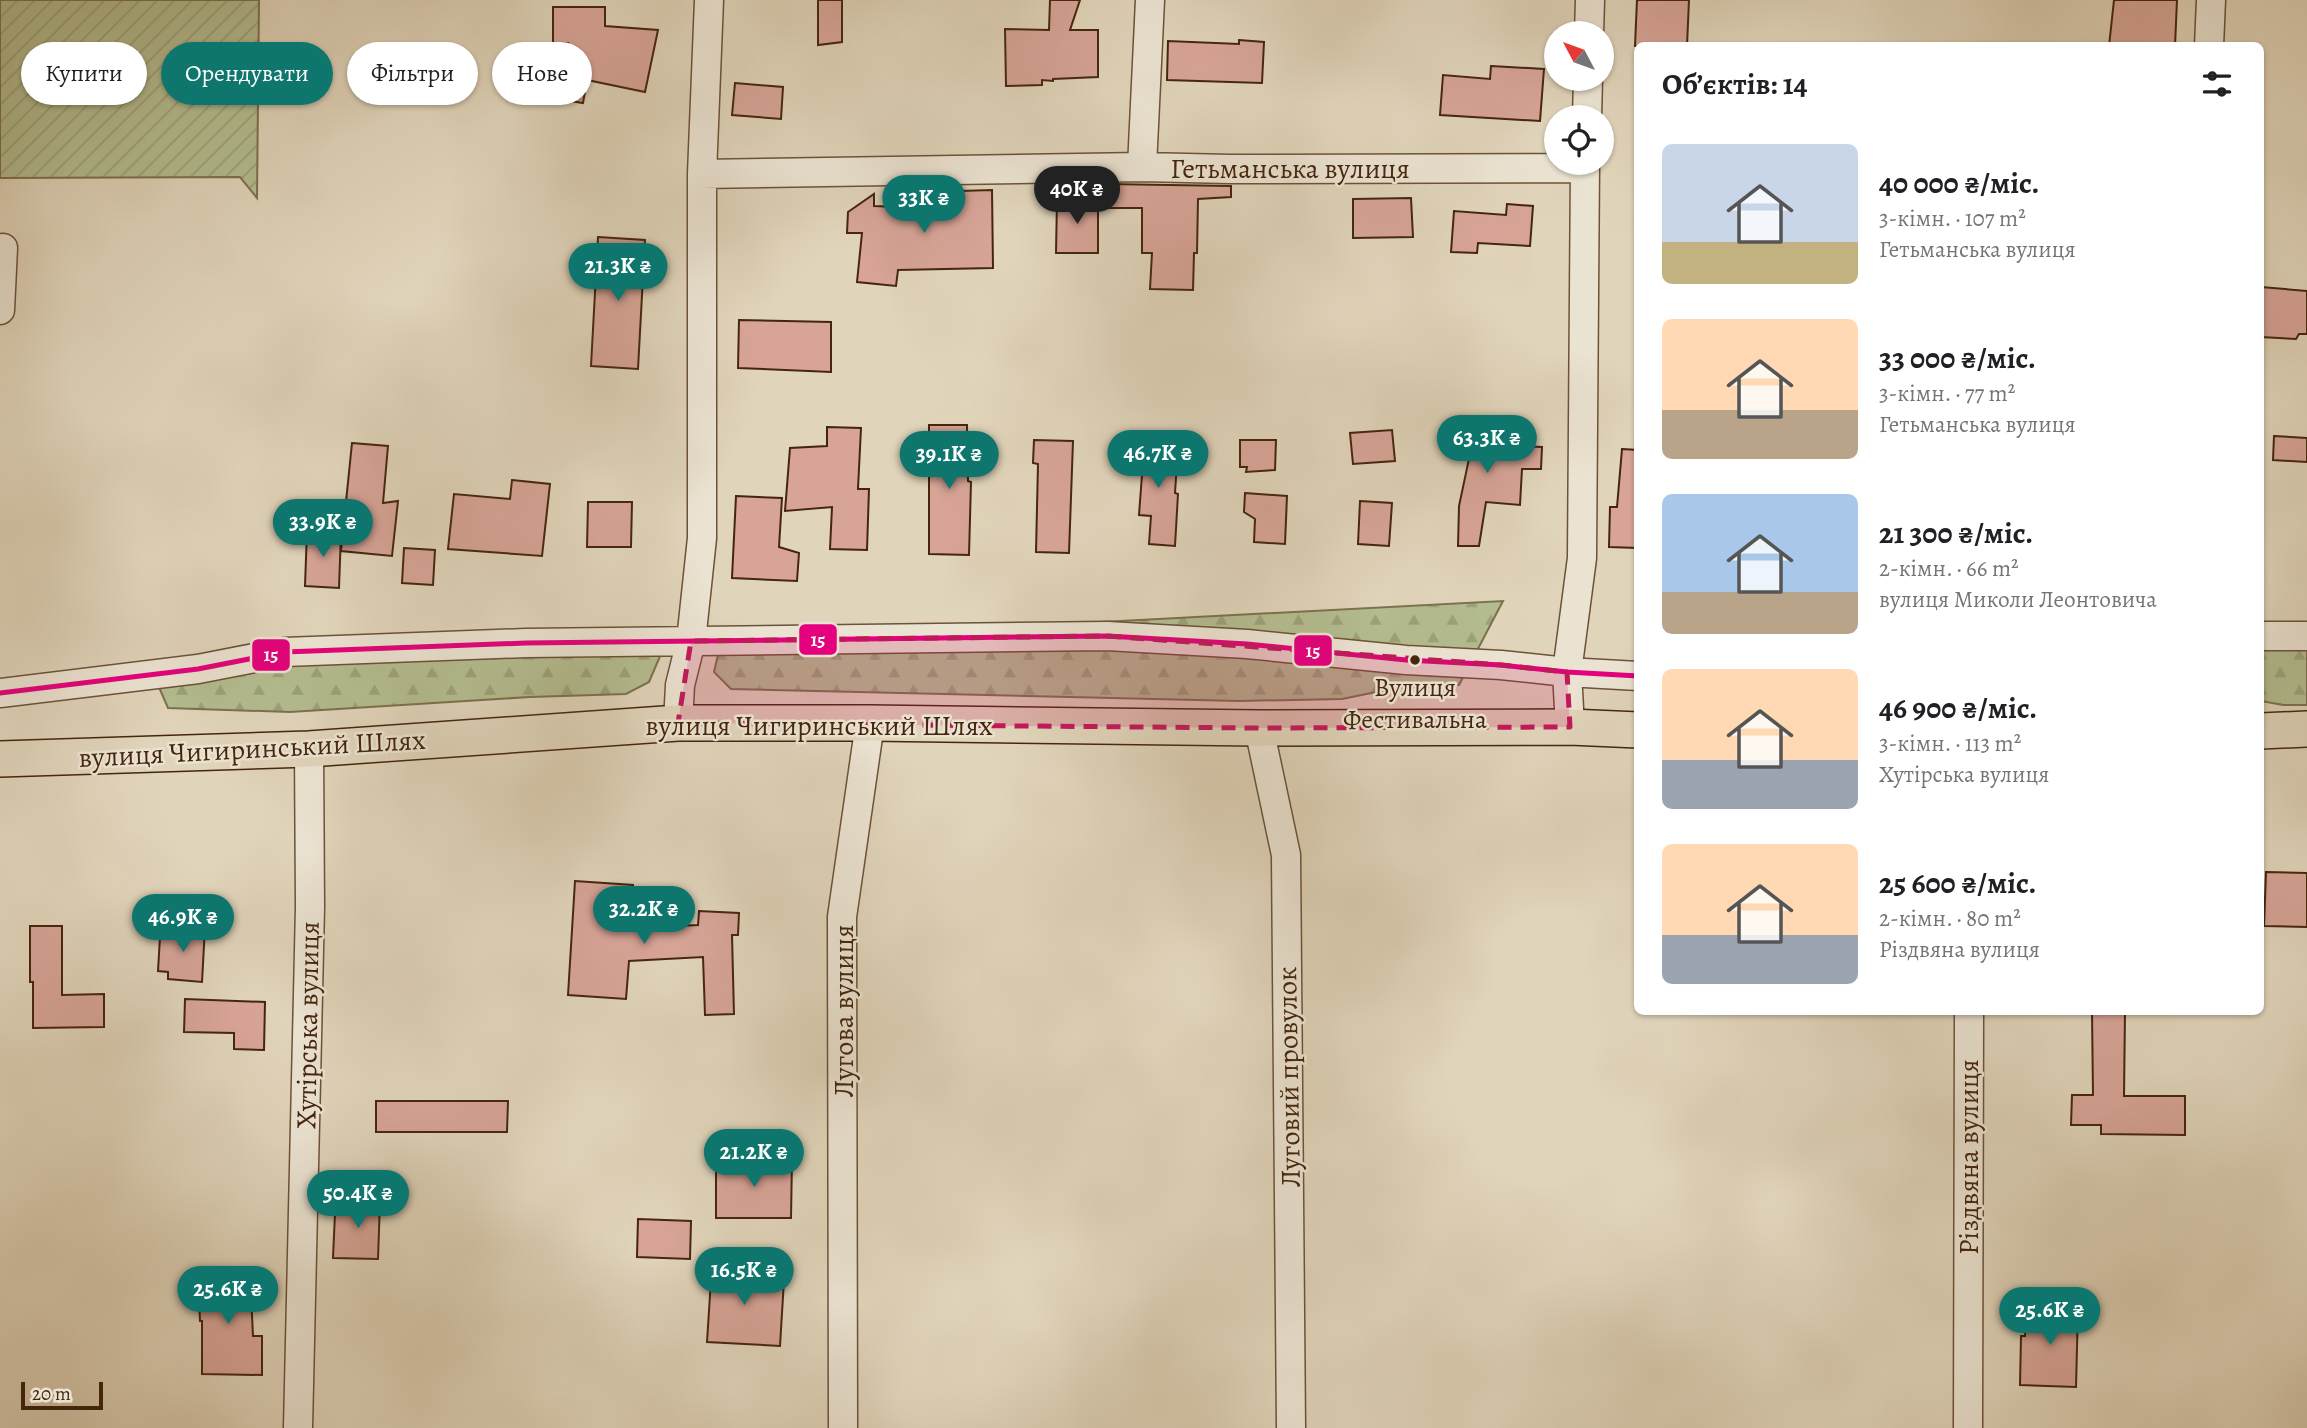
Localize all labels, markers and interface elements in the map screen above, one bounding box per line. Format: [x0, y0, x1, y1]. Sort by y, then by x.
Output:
north arrow [1544, 21, 1614, 91]
map controls [1544, 21, 1614, 175]
chip: Купити [21, 42, 147, 105]
chip: Орендувати [161, 42, 333, 105]
chip: Фільтри [347, 42, 478, 105]
chip: Нове [492, 42, 592, 105]
text: Об’єктів: 14 [1662, 64, 1808, 104]
icon: filters [2198, 65, 2236, 103]
button: locate [1544, 105, 1614, 175]
street label: Гетьманська вулиця [1170, 150, 1410, 188]
text: 40 000 ₴/міс. [1879, 163, 2040, 203]
pin: 40K ₴ [1028, 166, 1126, 226]
icon: home [1718, 172, 1802, 256]
text: 40K ₴ [1050, 173, 1104, 204]
pin: 33K ₴ [875, 176, 973, 235]
text: 33K ₴ [898, 182, 950, 213]
text: 3-кімн. · 107 m² [1879, 203, 2026, 234]
text: Гетьманська вулиця [1879, 234, 2076, 265]
pin: 21.3K ₴ [553, 244, 683, 303]
text: 21.3K ₴ [584, 250, 652, 281]
text: 33 000 ₴/міс. [1879, 338, 2036, 378]
icon: home [1718, 347, 1802, 431]
text: 3-кімн. · 77 m² [1879, 378, 2015, 409]
text: Гетьманська вулиця [1879, 409, 2076, 440]
pin: 63.3K ₴ [1422, 416, 1552, 475]
text: 63.3K ₴ [1453, 422, 1521, 453]
pin: 46.7K ₴ [1093, 430, 1223, 490]
pin: 39.1K ₴ [884, 432, 1014, 491]
text: 46.7K ₴ [1123, 437, 1193, 468]
text: 39.1K ₴ [916, 438, 982, 469]
pin: 33.9K ₴ [258, 500, 388, 559]
text: 33.9K ₴ [289, 506, 357, 537]
text: 21 300 ₴/міс. [1879, 513, 2033, 553]
icon: home [1718, 522, 1802, 606]
text: 2-кімн. · 66 m² [1879, 553, 2019, 584]
text: вулиця Миколи Леонтовича [1879, 584, 2157, 615]
line badge: 15 [798, 623, 838, 656]
text: 15 [811, 627, 825, 653]
line badge: 15 [1293, 634, 1333, 667]
line badge: 15 [251, 638, 291, 672]
text: 15 [1306, 638, 1320, 664]
text: 15 [264, 642, 278, 668]
marker: Вулиця Фестивальна [1408, 653, 1422, 667]
place label: Вулиця Фестивальна [1343, 670, 1487, 737]
text: 46 900 ₴/міс. [1879, 688, 2037, 728]
icon: home [1718, 697, 1802, 781]
street label: вулиця Чигиринський Шлях [645, 707, 993, 745]
street label: вулиця Чигиринський Шлях [77, 721, 427, 777]
text: 3-кімн. · 113 m² [1879, 728, 2021, 759]
text: Хутірська вулиця [1879, 759, 2049, 790]
text: 25 600 ₴/міс. [1879, 863, 2037, 903]
icon: home [1718, 872, 1802, 956]
pin: 32.2K ₴ [579, 886, 709, 946]
text: 32.2K ₴ [609, 893, 679, 924]
pin: 46.9K ₴ [118, 894, 248, 954]
text: 46.9K ₴ [148, 901, 218, 932]
text: 2-кімн. · 80 m² [1879, 903, 2021, 934]
street label: Хутірська вулиця [287, 921, 329, 1129]
street label: Лугова вулиця [825, 924, 863, 1098]
text: Різдвяна вулиця [1879, 934, 2040, 965]
street label: Луговий провулок [1268, 966, 1310, 1188]
street label: Різдвяна вулиця [1950, 1059, 1988, 1255]
pin: 21.2K ₴ [689, 1130, 819, 1189]
text: 21.2K ₴ [720, 1136, 788, 1167]
pin: 50.4K ₴ [293, 1170, 423, 1230]
text: 50.4K ₴ [323, 1177, 393, 1208]
pin: 16.5K ₴ [679, 1248, 809, 1307]
text: 16.5K ₴ [711, 1254, 777, 1285]
pin: 25.6K ₴ [163, 1266, 293, 1326]
text: 25.6K ₴ [193, 1273, 263, 1304]
pin: 25.6K ₴ [1985, 1288, 2115, 1347]
text: 25.6K ₴ [2015, 1294, 2085, 1325]
scale bar [21, 1379, 103, 1411]
text: 20 m [32, 1381, 71, 1407]

